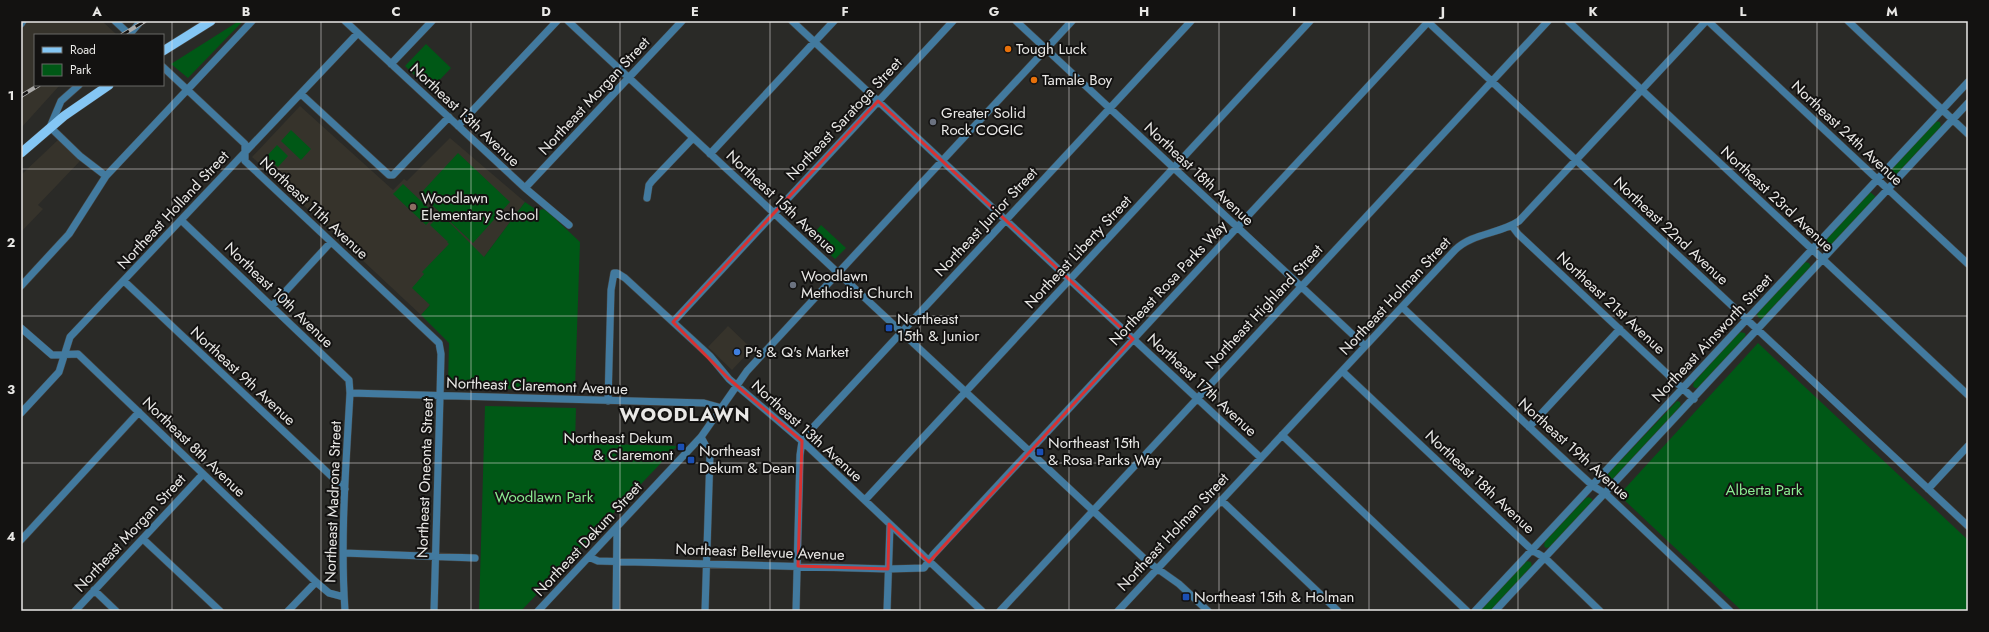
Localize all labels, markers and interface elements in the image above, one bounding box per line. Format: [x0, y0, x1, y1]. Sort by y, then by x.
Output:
text: A [91, 2, 102, 21]
text: B [242, 2, 251, 21]
text: C [391, 2, 401, 21]
text: D [541, 2, 551, 21]
text: E [691, 2, 699, 21]
text: F [841, 2, 849, 21]
text: G [989, 2, 1000, 21]
text: H [1139, 2, 1149, 21]
text: I [1292, 2, 1296, 21]
text: J [1438, 2, 1445, 21]
text: K [1588, 2, 1598, 21]
text: L [1740, 2, 1747, 21]
text: M [1886, 2, 1898, 21]
street label: Northeast Morgan Street [533, 32, 655, 160]
legend [34, 34, 164, 86]
place label: Tough Luck [1016, 38, 1087, 60]
text: Road [70, 41, 96, 59]
marker: Tough Luck [1003, 44, 1013, 54]
street label: Northeast Saratoga Street [781, 52, 907, 185]
street label: Northeast 13th Avenue [405, 58, 525, 172]
text: Park [70, 61, 92, 79]
place label: Tamale Boy [1042, 69, 1113, 91]
marker: Tamale Boy [1029, 75, 1039, 85]
street label: Northeast 24th Avenue [1786, 75, 1908, 191]
text: 1 [8, 86, 14, 105]
place label: Greater Solid Rock COGIC [941, 102, 1026, 141]
marker: Greater Solid Rock COGIC [928, 117, 938, 127]
street label: Northeast 18th Avenue [1139, 117, 1259, 231]
street label: Northeast 23rd Avenue [1716, 141, 1839, 257]
street label: Northeast Holland Street [112, 145, 234, 274]
street label: Northeast 15th Avenue [721, 145, 841, 259]
street label: Northeast 11th Avenue [255, 152, 374, 265]
street label: Northeast Junior Street [929, 162, 1043, 282]
street label: Northeast 22nd Avenue [1609, 172, 1734, 290]
place label: Woodlawn Elementary School [421, 187, 538, 226]
street label: Northeast Liberty Street [1019, 190, 1137, 314]
marker: Woodlawn Elementary School [408, 202, 418, 212]
street label: Northeast Rosa Parks Way [1104, 215, 1232, 351]
street label: Northeast Holman Street [1334, 232, 1456, 360]
text: 2 [7, 233, 15, 252]
street label: Northeast 10th Avenue [220, 237, 339, 353]
street label: Northeast Highland Street [1200, 239, 1328, 374]
street label: Northeast 21st Avenue [1552, 247, 1671, 360]
place label: Woodlawn Methodist Church [801, 265, 913, 304]
street label: Northeast Ainsworth Street [1647, 269, 1778, 407]
marker: Woodlawn Methodist Church [788, 280, 798, 290]
place label: Northeast 15th & Junior [897, 308, 980, 347]
street label: Northeast 9th Avenue [185, 321, 301, 431]
marker: Northeast 15th & Junior [884, 323, 894, 333]
street label: Northeast 17th Avenue [1142, 328, 1262, 442]
place label: P's & Q's Market [745, 341, 849, 363]
marker: P's & Q's Market [732, 347, 742, 357]
street label: Northeast Claremont Avenue [446, 372, 628, 400]
street label: Northeast 13th Avenue [746, 375, 868, 487]
text: 3 [7, 380, 15, 399]
street label: Northeast 8th Avenue [137, 392, 251, 502]
street label: Northeast 19th Avenue [1513, 393, 1635, 505]
street label: Northeast Oneonta Street [411, 397, 439, 558]
district label: WOODLAWN [619, 401, 751, 428]
street label: Northeast Madrona Street [319, 420, 347, 583]
street label: Northeast 18th Avenue [1420, 425, 1540, 539]
place label: Northeast Dekum & Claremont [564, 427, 673, 466]
place label: Northeast 15th & Rosa Parks Way [1048, 432, 1162, 471]
place label: Northeast Dekum & Dean [699, 440, 795, 479]
marker: Northeast Dekum & Claremont [676, 442, 686, 452]
marker: Northeast 15th & Rosa Parks Way [1035, 447, 1045, 457]
marker: Northeast Dekum & Dean [686, 455, 696, 465]
street label: Northeast Holman Street [1112, 468, 1234, 596]
street label: Northeast Morgan Street [69, 469, 191, 597]
street label: Northeast Dekum Street [529, 476, 647, 601]
park label: Alberta Park [1726, 479, 1803, 501]
park label: Woodlawn Park [495, 486, 594, 508]
text: 4 [6, 527, 16, 546]
street label: Northeast Bellevue Avenue [675, 538, 845, 566]
place label: Northeast 15th & Holman [1194, 586, 1355, 608]
marker: Northeast 15th & Holman [1181, 592, 1191, 602]

